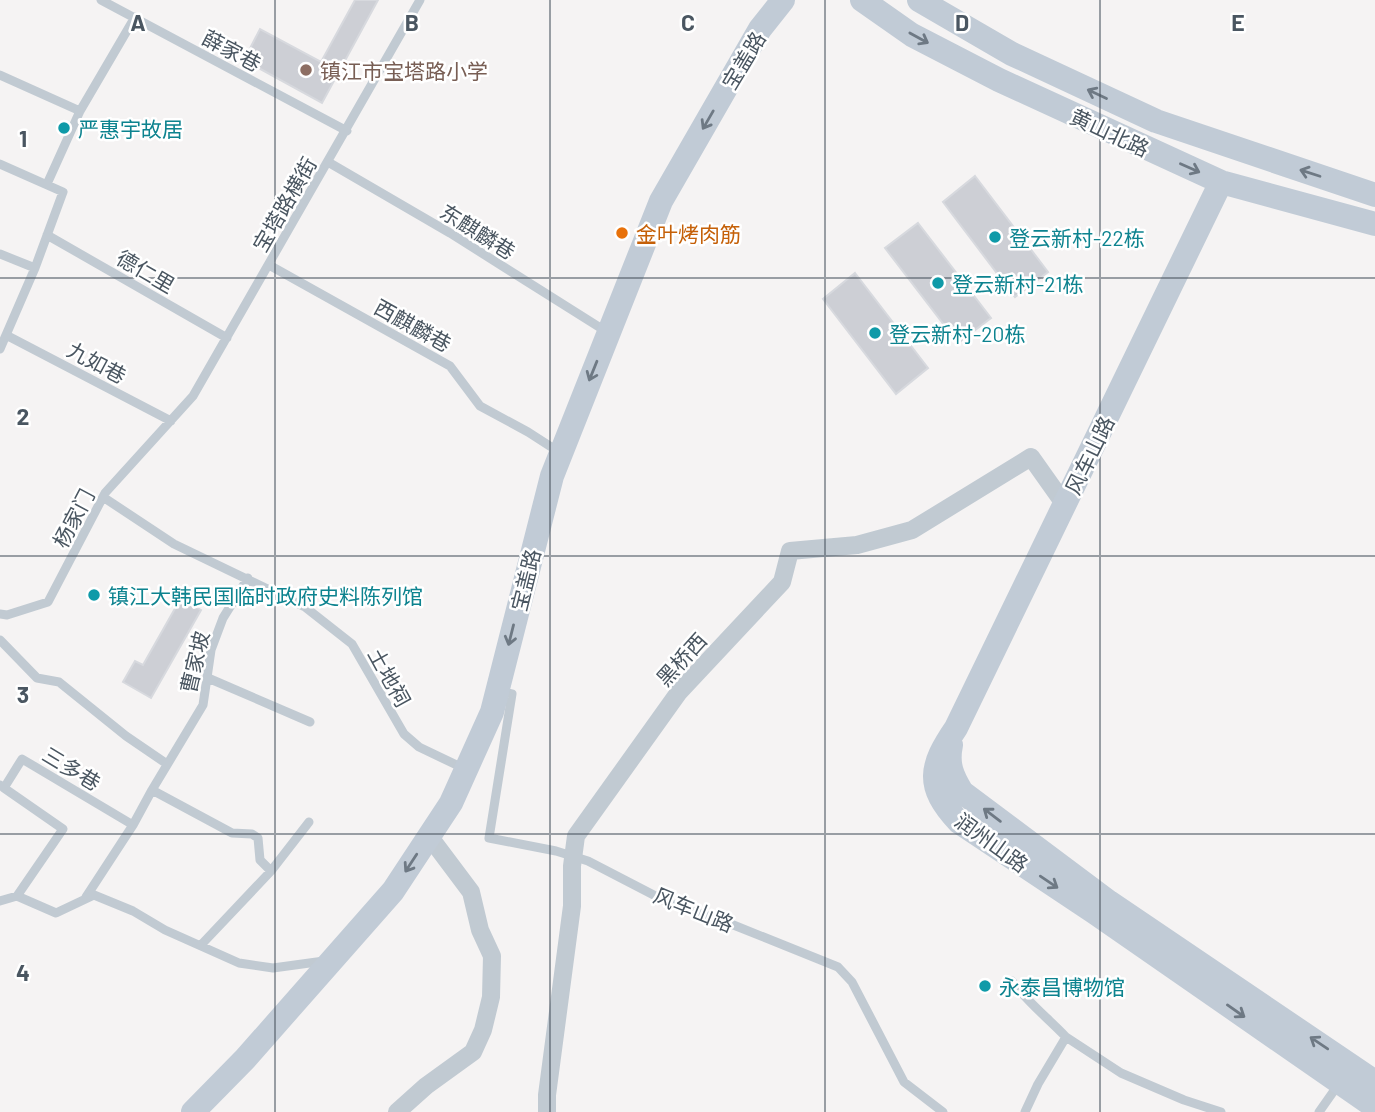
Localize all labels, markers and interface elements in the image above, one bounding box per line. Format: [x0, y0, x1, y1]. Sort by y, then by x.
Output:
text: A [130, 8, 146, 36]
text: B [405, 8, 419, 36]
text: C [681, 8, 695, 36]
text: D [955, 8, 969, 36]
text: E [1231, 8, 1245, 36]
street label: 薛家巷 [198, 24, 266, 76]
street label: 宝盖路 [716, 27, 770, 93]
one-way arrow [908, 32, 929, 45]
place label: 镇江市宝塔路小学 [320, 58, 488, 83]
marker: 镇江市宝塔路小学 [298, 62, 314, 78]
one-way arrow [1087, 87, 1108, 100]
street label: 黄山北路 [1067, 103, 1153, 161]
one-way arrow [701, 109, 714, 130]
place label: 严惠宇故居 [78, 116, 183, 141]
marker: 严惠宇故居 [56, 120, 72, 136]
text: 1 [19, 124, 27, 152]
street label: 宝塔路横街 [247, 152, 321, 256]
one-way arrow [1179, 163, 1200, 176]
one-way arrow [1300, 166, 1322, 178]
street label: 东麒麟巷 [436, 198, 520, 264]
place label: 金叶烤肉筋 [636, 221, 741, 246]
marker: 金叶烤肉筋 [614, 225, 630, 241]
place label: 登云新村-22栋 [1009, 225, 1145, 250]
marker: 登云新村-22栋 [987, 229, 1003, 245]
street label: 德仁里 [112, 244, 180, 298]
place label: 登云新村-21栋 [952, 271, 1084, 296]
marker: 登云新村-21栋 [930, 275, 946, 291]
street label: 西麒麟巷 [370, 294, 456, 356]
place label: 登云新村-20栋 [889, 321, 1025, 346]
marker: 登云新村-20栋 [867, 325, 883, 341]
street label: 九如巷 [63, 336, 131, 388]
one-way arrow [586, 360, 599, 381]
text: 2 [17, 402, 29, 430]
street label: 风车山路 [1059, 412, 1119, 498]
street label: 杨家门 [47, 484, 99, 552]
street label: 宝盖路 [505, 546, 545, 614]
place label: 镇江大韩民国临时政府史料陈列馆 [108, 583, 423, 608]
marker: 镇江大韩民国临时政府史料陈列馆 [86, 587, 102, 603]
one-way arrow [504, 623, 517, 645]
street label: 黑桥西 [651, 627, 711, 691]
street label: 曹家坡 [175, 628, 213, 696]
street label: 土地祠 [364, 643, 416, 711]
text: 3 [17, 680, 29, 708]
street label: 三多巷 [39, 741, 105, 795]
street label: 润州山路 [951, 807, 1033, 877]
one-way arrow [983, 807, 1002, 822]
one-way arrow [404, 853, 418, 873]
one-way arrow [1038, 875, 1058, 889]
street label: 风车山路 [650, 882, 738, 936]
text: 4 [16, 958, 30, 986]
place label: 永泰昌博物馆 [999, 974, 1125, 999]
marker: 永泰昌博物馆 [977, 978, 993, 994]
one-way arrow [1226, 1004, 1245, 1018]
one-way arrow [1310, 1036, 1329, 1050]

